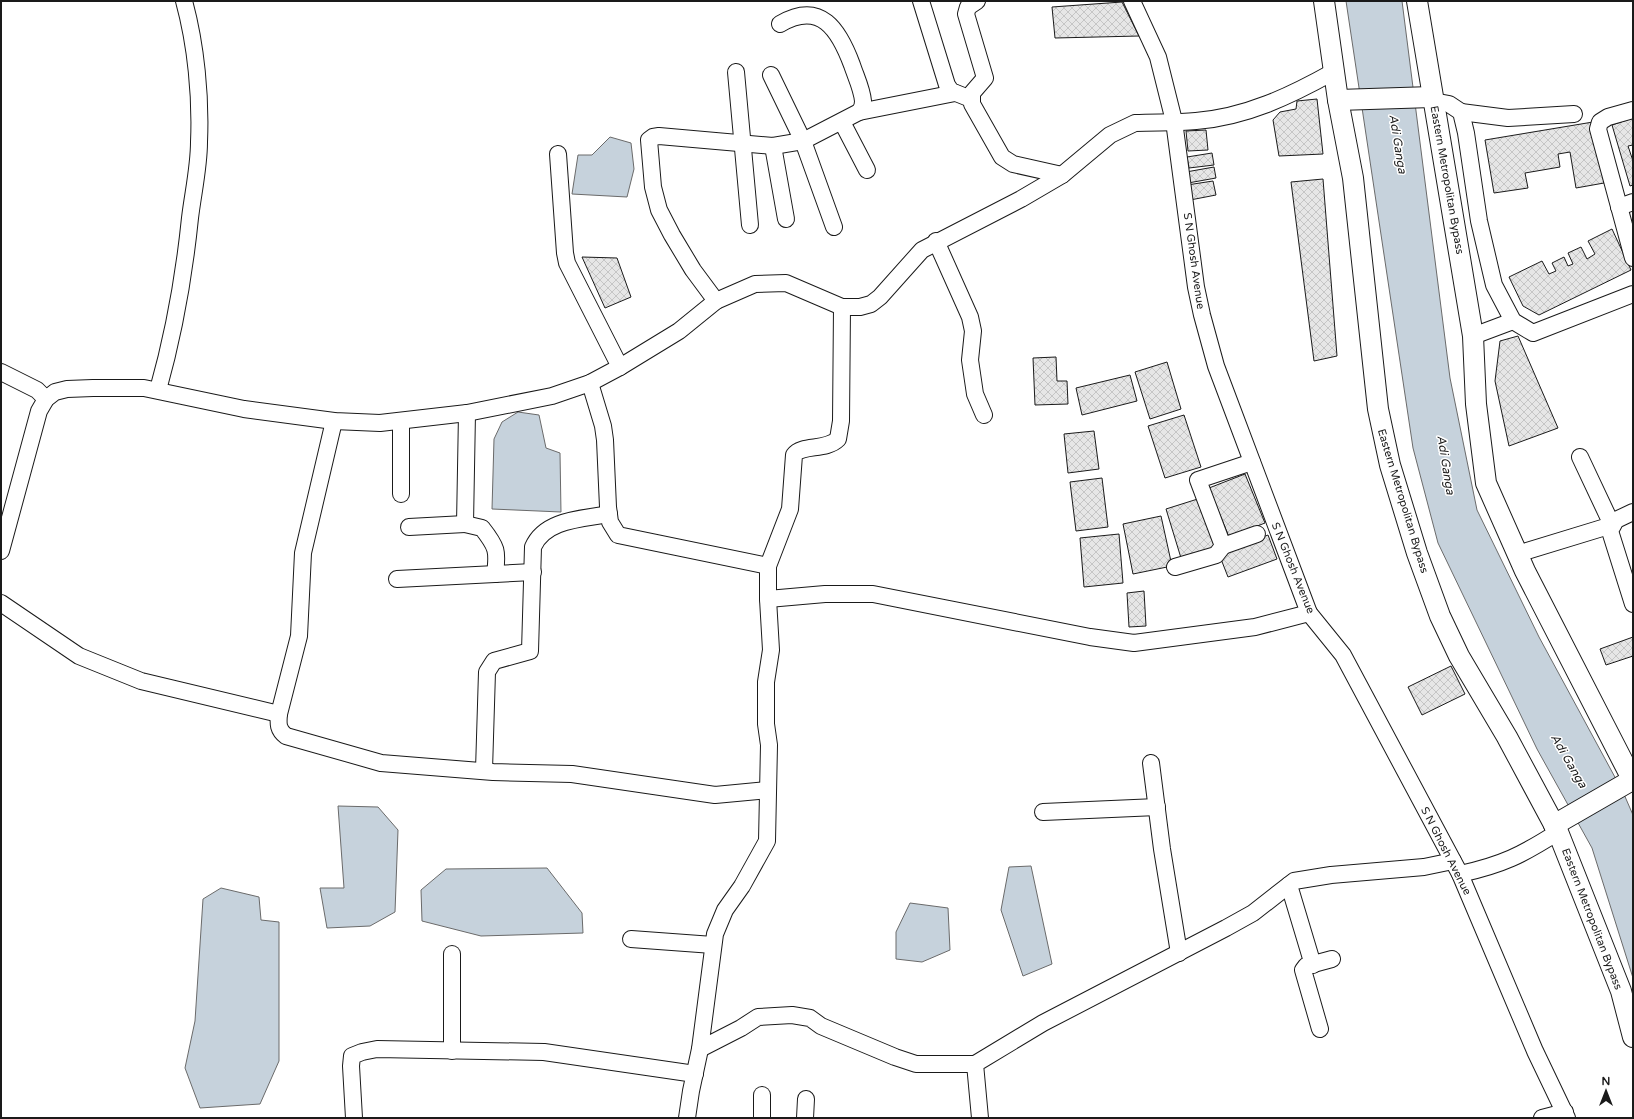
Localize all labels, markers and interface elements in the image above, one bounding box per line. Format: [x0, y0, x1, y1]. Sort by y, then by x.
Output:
street label: Eastern Metropolitan Bypass [1428, 105, 1466, 255]
water label: Adi Ganga [1386, 113, 1410, 175]
street label: S N Ghosh Avenue [1181, 212, 1207, 310]
street label: Eastern Metropolitan Bypass [1375, 427, 1431, 575]
water label: Adi Ganga [1434, 434, 1458, 496]
street label: S N Ghosh Avenue [1269, 520, 1317, 616]
water label: Adi Ganga [1548, 732, 1590, 791]
street label: S N Ghosh Avenue [1418, 805, 1474, 897]
street label: Eastern Metropolitan Bypass [1559, 847, 1625, 991]
north arrow [1586, 1071, 1626, 1111]
text: N [1602, 1075, 1610, 1088]

